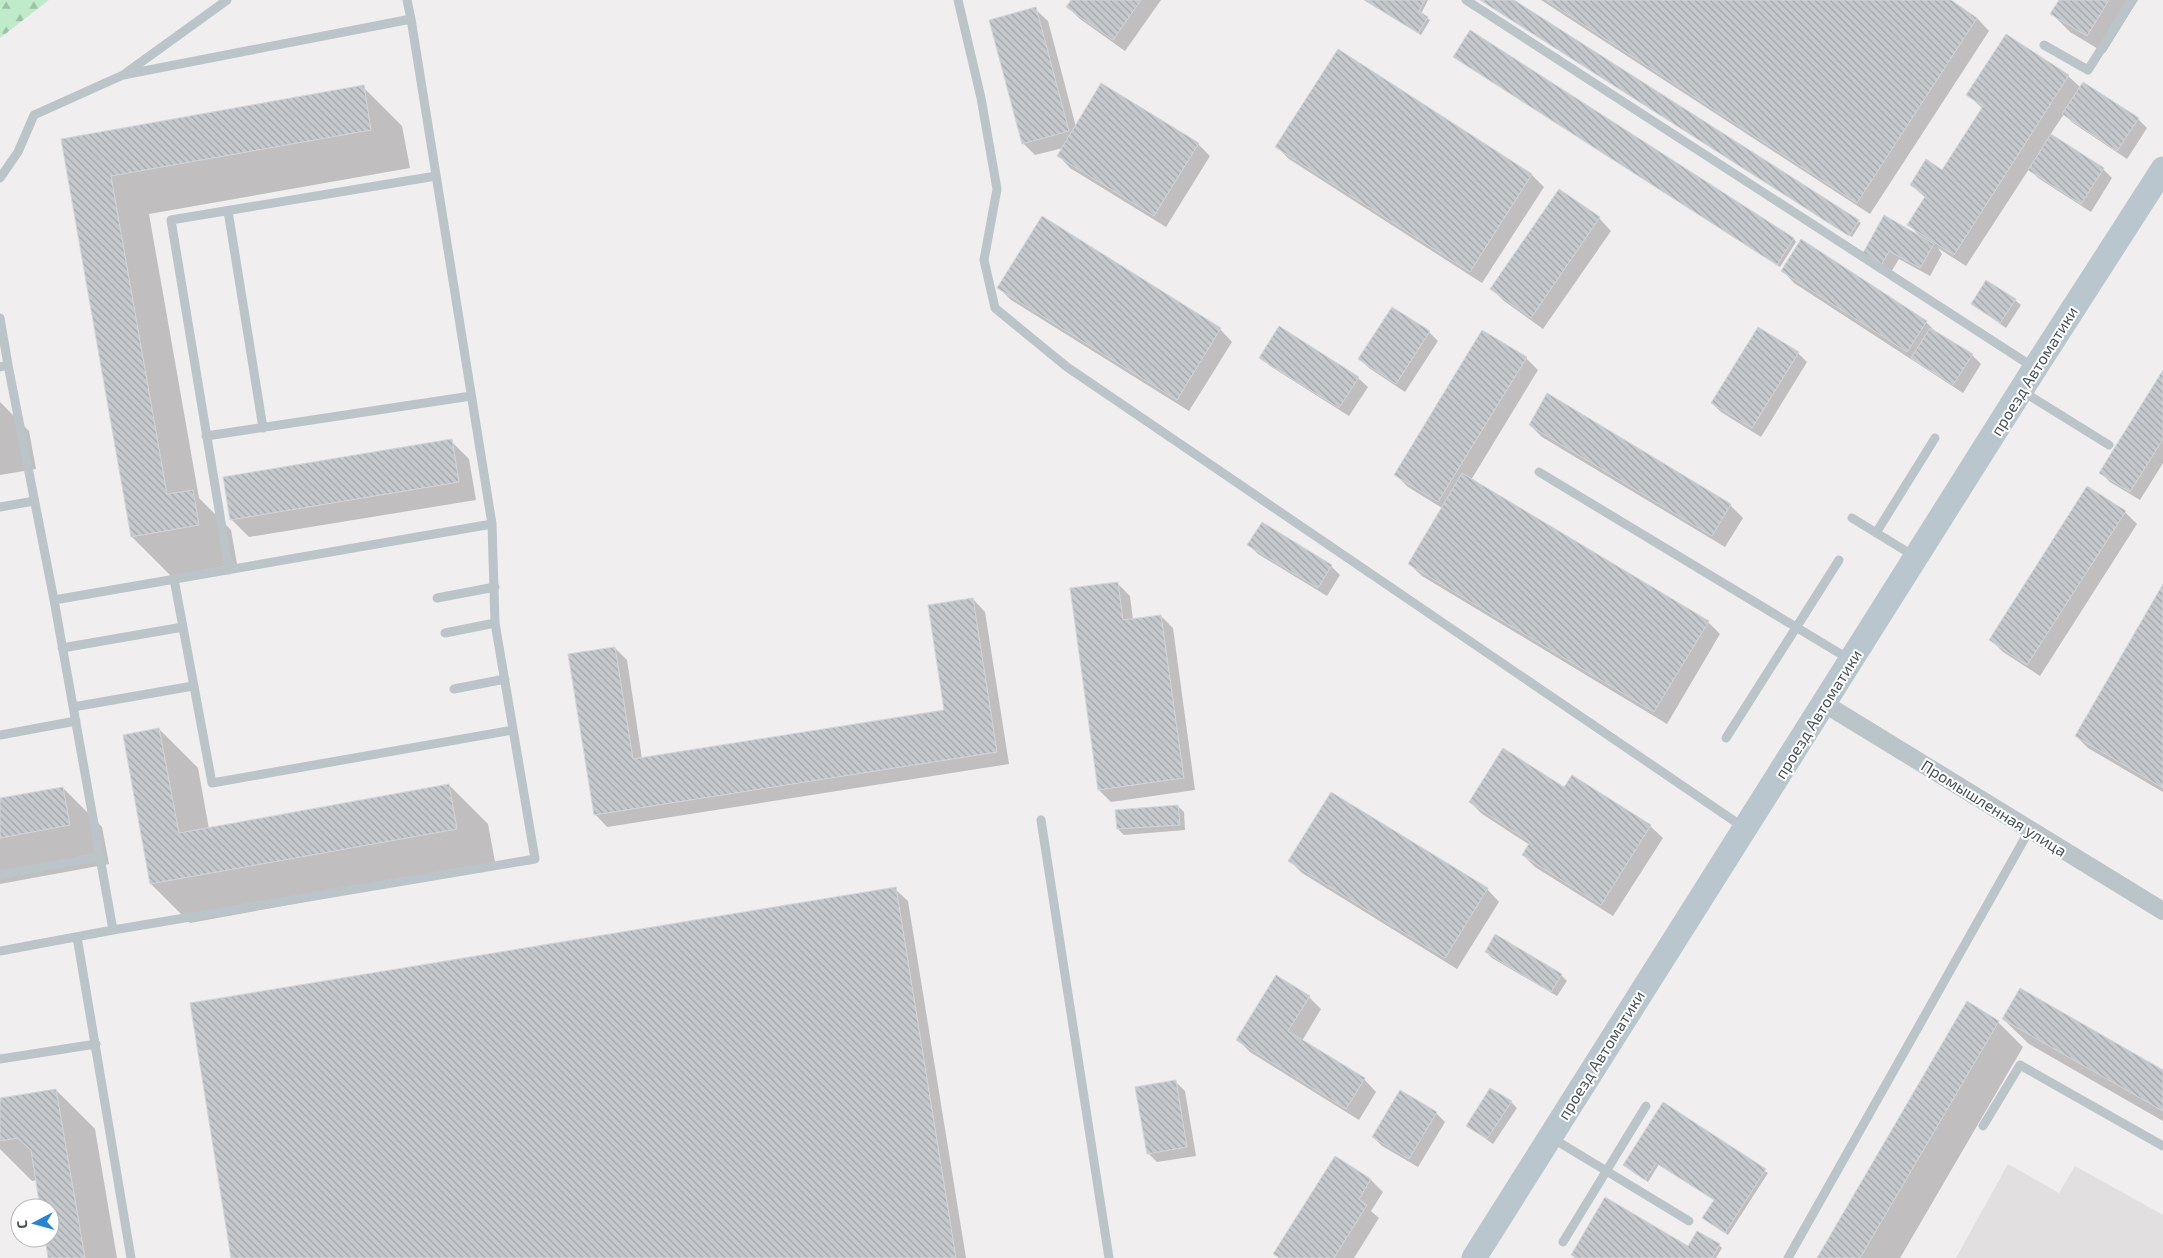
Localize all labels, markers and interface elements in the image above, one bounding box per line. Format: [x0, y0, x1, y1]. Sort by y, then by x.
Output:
street label: проезд Автоматики [1986, 303, 2081, 439]
street label: проезд Автоматики [1770, 646, 1865, 782]
street label: Промышленная улица [1918, 755, 2070, 861]
street label: проезд Автоматики [1553, 987, 1648, 1123]
north arrow [10, 1198, 60, 1248]
text: С [13, 1219, 30, 1229]

